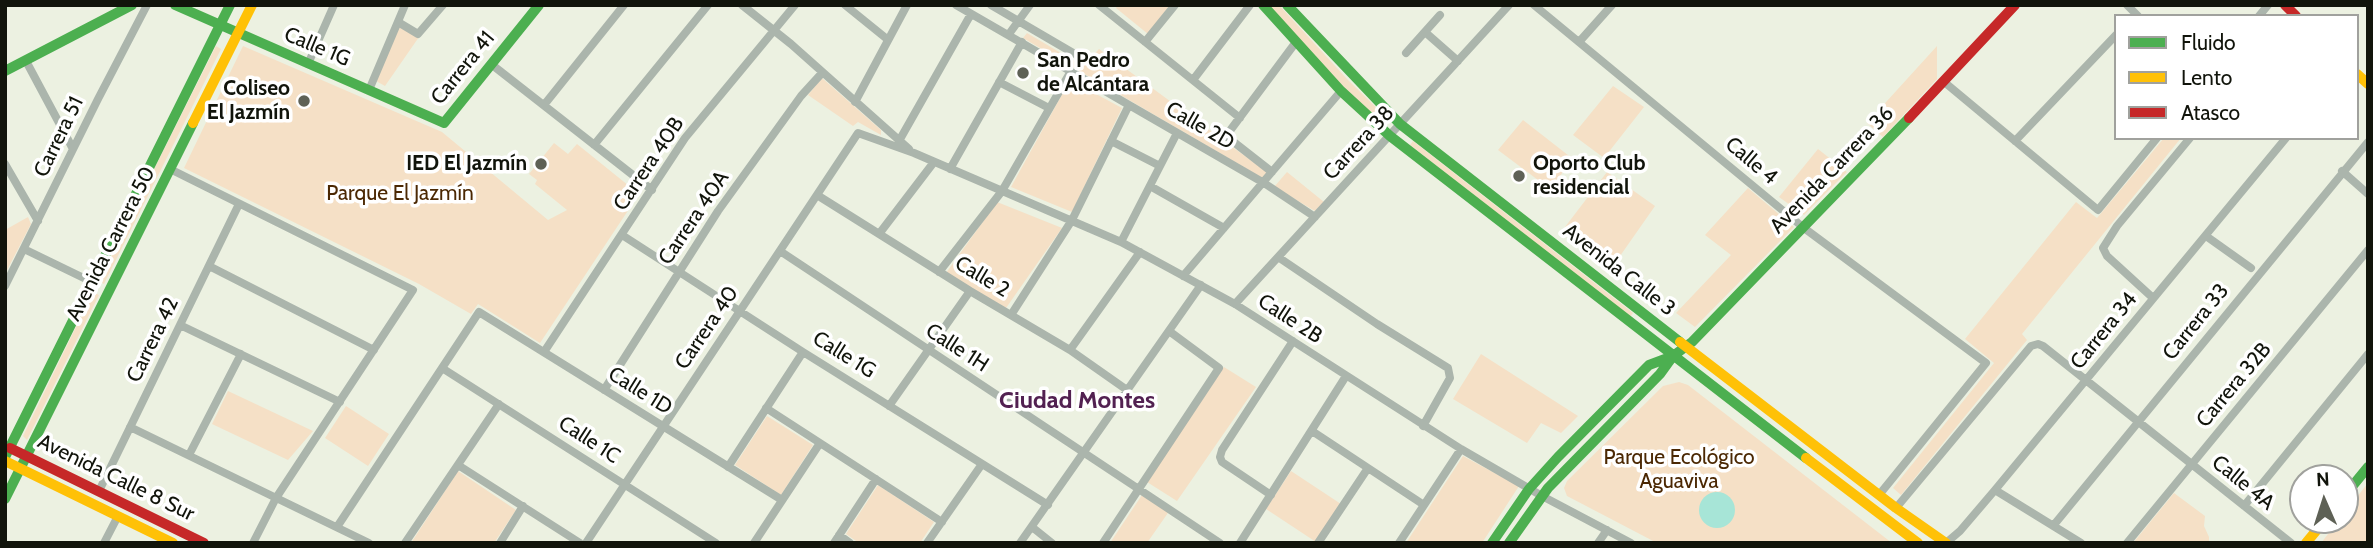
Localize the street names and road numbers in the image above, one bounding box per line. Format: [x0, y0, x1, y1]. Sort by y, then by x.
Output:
street label: Calle 1G [280, 22, 354, 72]
street label: Carrera 41 [426, 26, 500, 110]
street label: Carrera 51 [29, 93, 89, 181]
street label: Calle 2D [1161, 96, 1239, 156]
street label: Carrera 38 [1318, 101, 1400, 185]
street label: Avenida Carrera 36 [1765, 101, 1899, 239]
street label: Carrera 40B [609, 112, 689, 216]
street label: Calle 4 [1720, 132, 1782, 190]
street label: Avenida Carrera 50 [61, 163, 161, 325]
street label: Carrera 40A [653, 166, 735, 270]
street label: Avenida Calle 3 [1558, 218, 1680, 322]
street label: Calle 2 [950, 251, 1014, 303]
street label: Carrera 33 [2158, 279, 2234, 365]
street label: Carrera 40 [670, 282, 744, 374]
street label: Carrera 34 [2065, 287, 2143, 375]
street label: Calle 2B [1253, 289, 1327, 349]
street label: Carrera 42 [122, 293, 184, 387]
street label: Calle 1H [921, 318, 993, 378]
street label: Calle 1G [808, 326, 880, 384]
street label: Carrera 32B [2191, 337, 2277, 433]
street label: Calle 1D [603, 362, 677, 420]
street label: Calle 1C [554, 411, 624, 469]
street label: Avenida Calle 8 Sur [34, 429, 198, 527]
street label: Calle 4A [2207, 450, 2279, 516]

